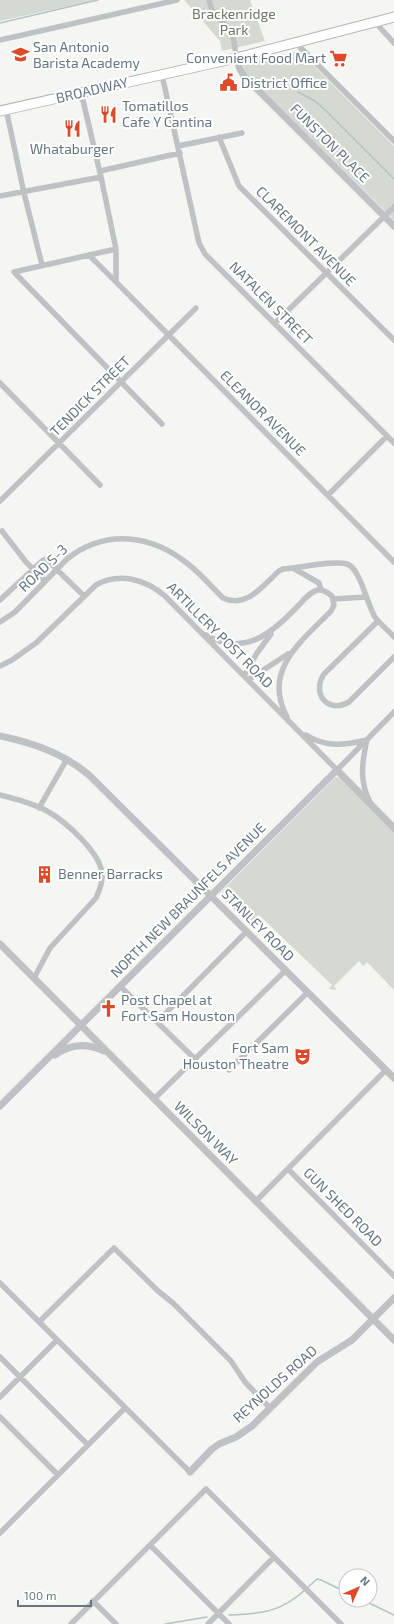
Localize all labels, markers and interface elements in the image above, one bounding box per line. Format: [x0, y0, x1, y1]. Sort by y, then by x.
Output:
park label: Brackenridge Park [192, 5, 276, 38]
place label: San Antonio Barista Academy [33, 38, 140, 71]
school or university icon: San Antonio Barista Academy [10, 45, 30, 65]
supermarket icon: Convenient Food Mart [329, 48, 349, 68]
place label: Convenient Food Mart [186, 49, 326, 66]
street label: BROADWAY [54, 73, 130, 106]
public building icon: District Office [218, 73, 238, 93]
place label: District Office [241, 74, 327, 91]
place label: Tomatillos Cafe Y Cantina [122, 97, 212, 130]
street label: FUNSTON PLACE [287, 100, 374, 186]
restaurant icon: Tomatillos Cafe Y Cantina [99, 104, 119, 124]
restaurant icon: Whataburger [62, 119, 82, 139]
place label: Whataburger [30, 140, 115, 157]
street label: CLAREMONT AVENUE [253, 182, 360, 289]
street label: NATALEN STREET [226, 258, 316, 348]
street label: TENDICK STREET [46, 352, 133, 439]
street label: ELEANOR AVENUE [217, 366, 310, 459]
street label: ROAD S-3 [15, 540, 70, 595]
street label: ARTILLERY POST ROAD [164, 578, 277, 691]
street label: NORTH NEW BRAUNFELS AVENUE [107, 818, 269, 981]
building icon: Benner Barracks [35, 864, 55, 884]
place label: Benner Barracks [58, 865, 163, 882]
street label: STANLEY ROAD [219, 885, 298, 964]
place label: Post Chapel at Fort Sam Houston [121, 991, 235, 1024]
church icon: Post Chapel at Fort Sam Houston [98, 998, 118, 1018]
place label: Fort Sam Houston Theatre [183, 1039, 289, 1072]
theatre icon: Fort Sam Houston Theatre [292, 1046, 312, 1066]
street label: WILSON WAY [171, 1097, 242, 1168]
street label: GUN SHED ROAD [300, 1164, 386, 1250]
street label: REYNOLDS ROAD [229, 1341, 320, 1426]
north arrow [338, 1568, 378, 1608]
text: N [358, 1573, 373, 1588]
scale bar [18, 1582, 91, 1608]
text: 100 m [24, 1588, 56, 1602]

